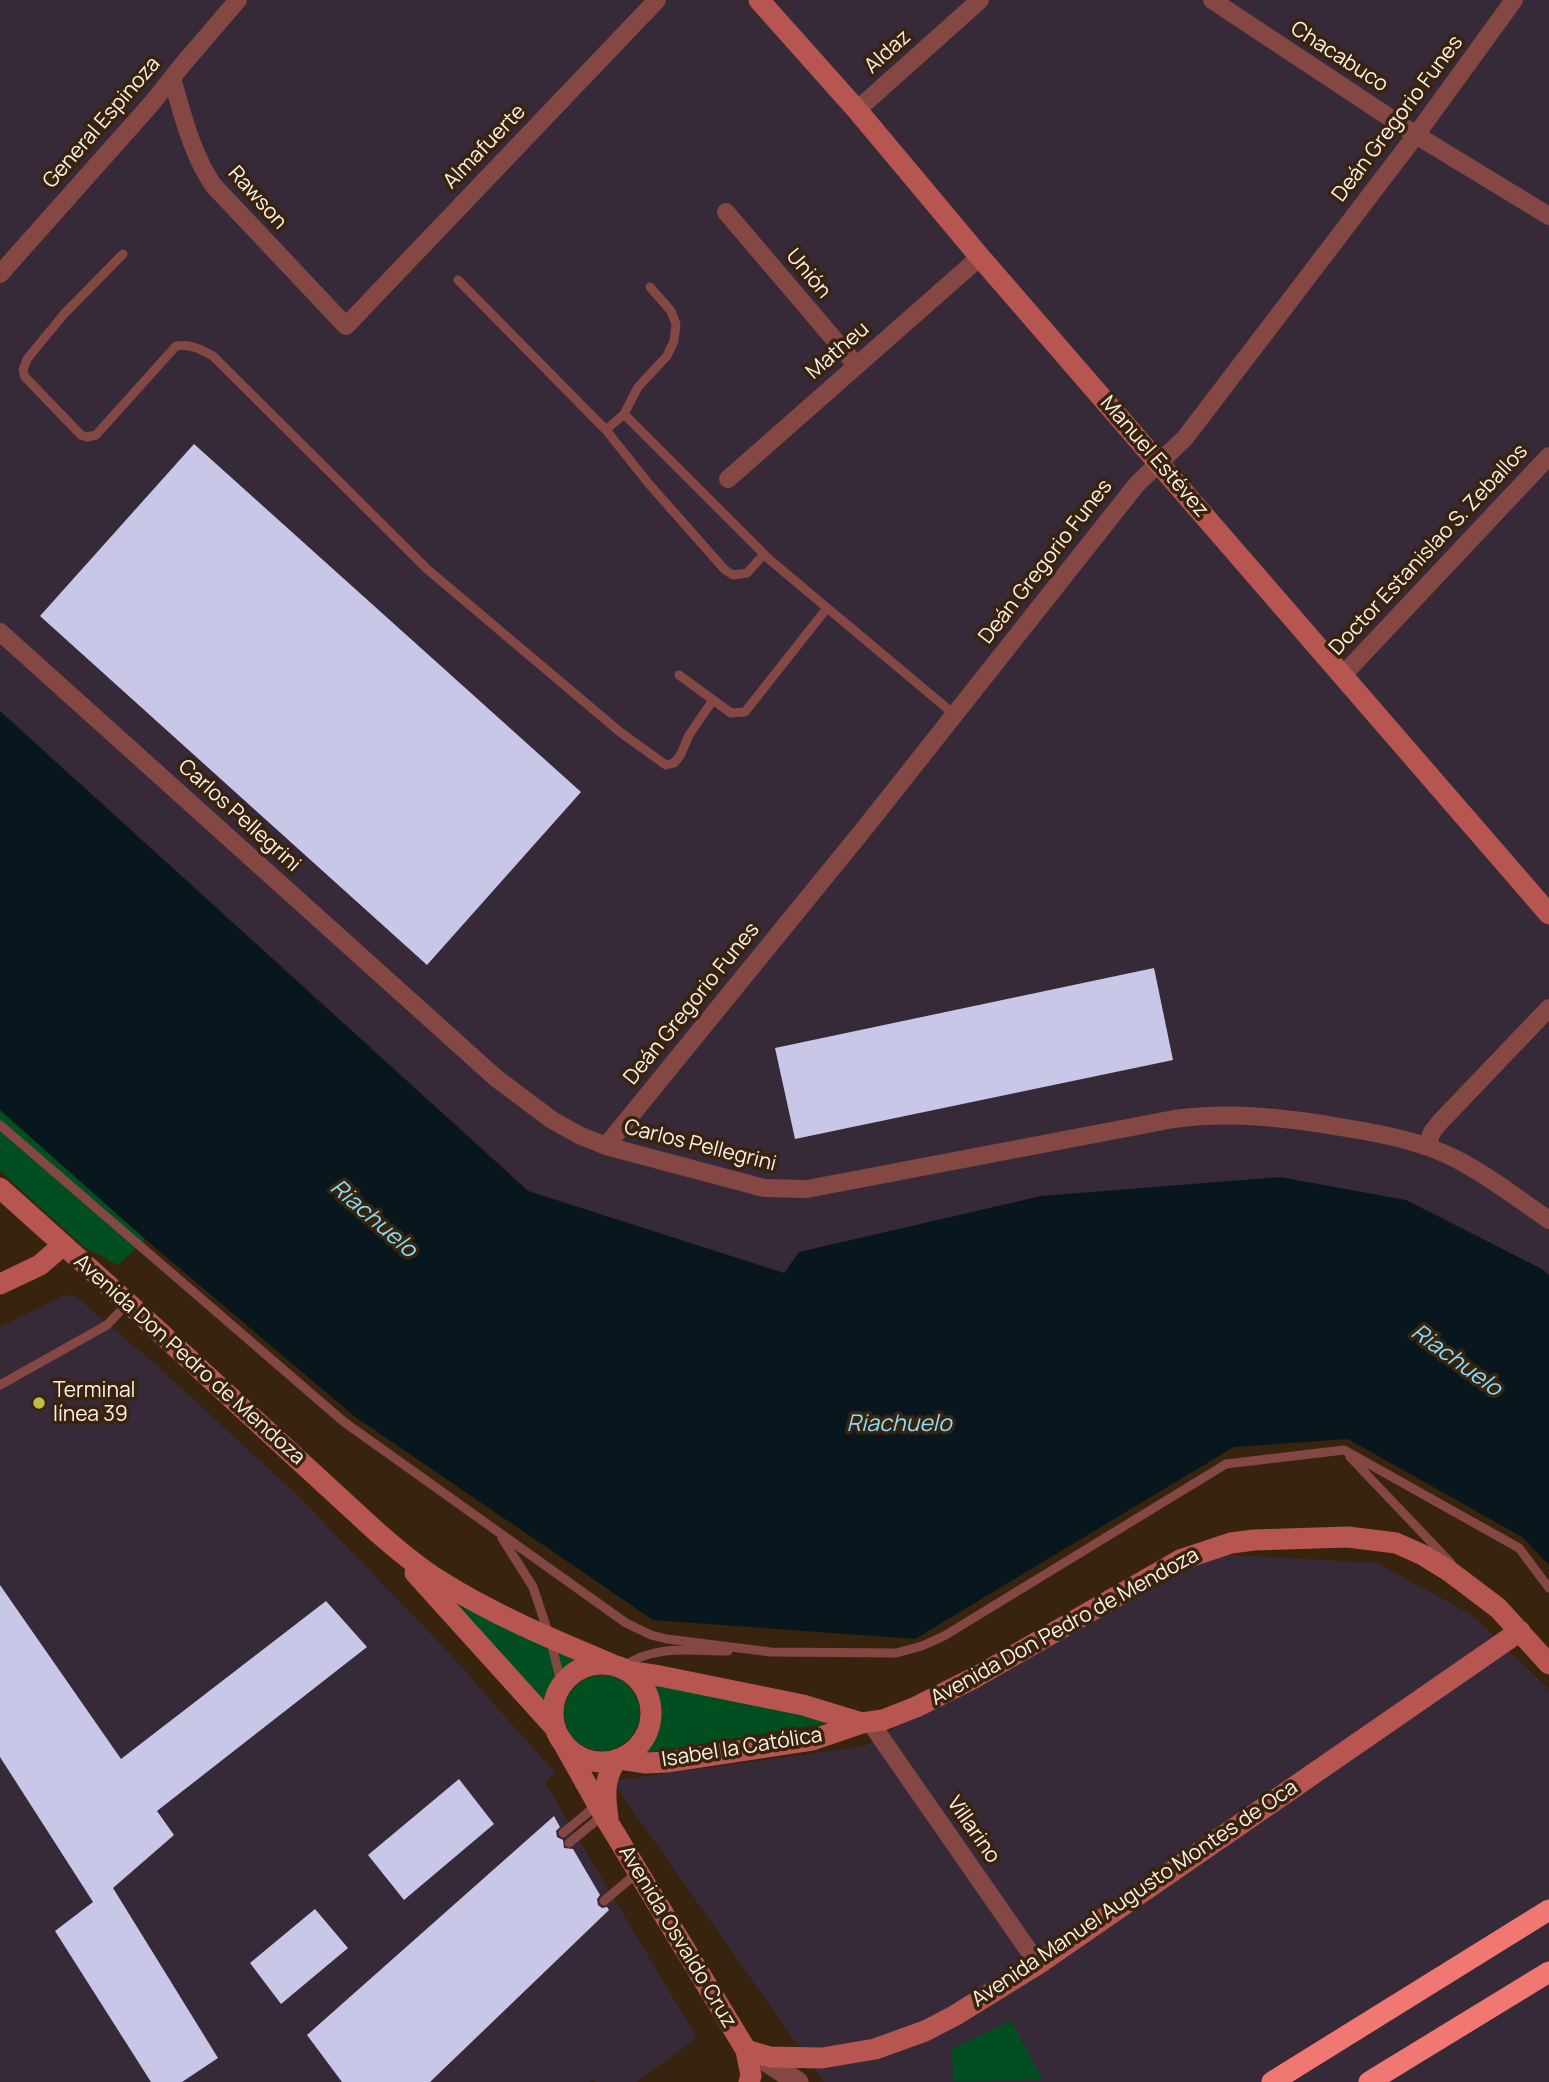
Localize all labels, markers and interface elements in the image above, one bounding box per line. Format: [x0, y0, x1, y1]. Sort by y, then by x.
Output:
street label: Chacabuco [1286, 16, 1392, 98]
street label: Aldaz [860, 25, 916, 79]
street label: Deán Gregorio Funes [1327, 31, 1469, 207]
street label: General Espinoza [38, 52, 166, 194]
street label: Almafuerte [439, 100, 531, 194]
street label: Rawson [222, 161, 292, 235]
street label: Unión [780, 244, 836, 304]
street label: Matheu [801, 317, 875, 385]
street label: Manuel Estévez [1094, 391, 1214, 523]
street label: Doctor Estanislao S. Zeballos [1325, 439, 1533, 661]
street label: Deán Gregorio Funes [974, 475, 1118, 649]
street label: Carlos Pellegrini [173, 754, 305, 878]
street label: Deán Gregorio Funes [619, 918, 765, 1090]
street label: Carlos Pellegrini [621, 1115, 779, 1177]
water label: Riachuelo [324, 1174, 422, 1264]
street label: Avenida Don Pedro de Mendoza [68, 1249, 310, 1471]
water label: Riachuelo [1405, 1319, 1507, 1403]
place label: Terminal línea 39 [53, 1378, 135, 1428]
marker: Terminal línea 39 [31, 1395, 47, 1411]
water label: Riachuelo [846, 1411, 952, 1439]
street label: Avenida Don Pedro de Mendoza [927, 1543, 1203, 1711]
street label: Isabel la Católica [660, 1723, 824, 1773]
street label: Avenida Manuel Augusto Montes de Oca [967, 1775, 1303, 2013]
street label: Villarino [941, 1792, 1005, 1868]
street label: Avenida Osvaldo Cruz [613, 1841, 741, 2033]

